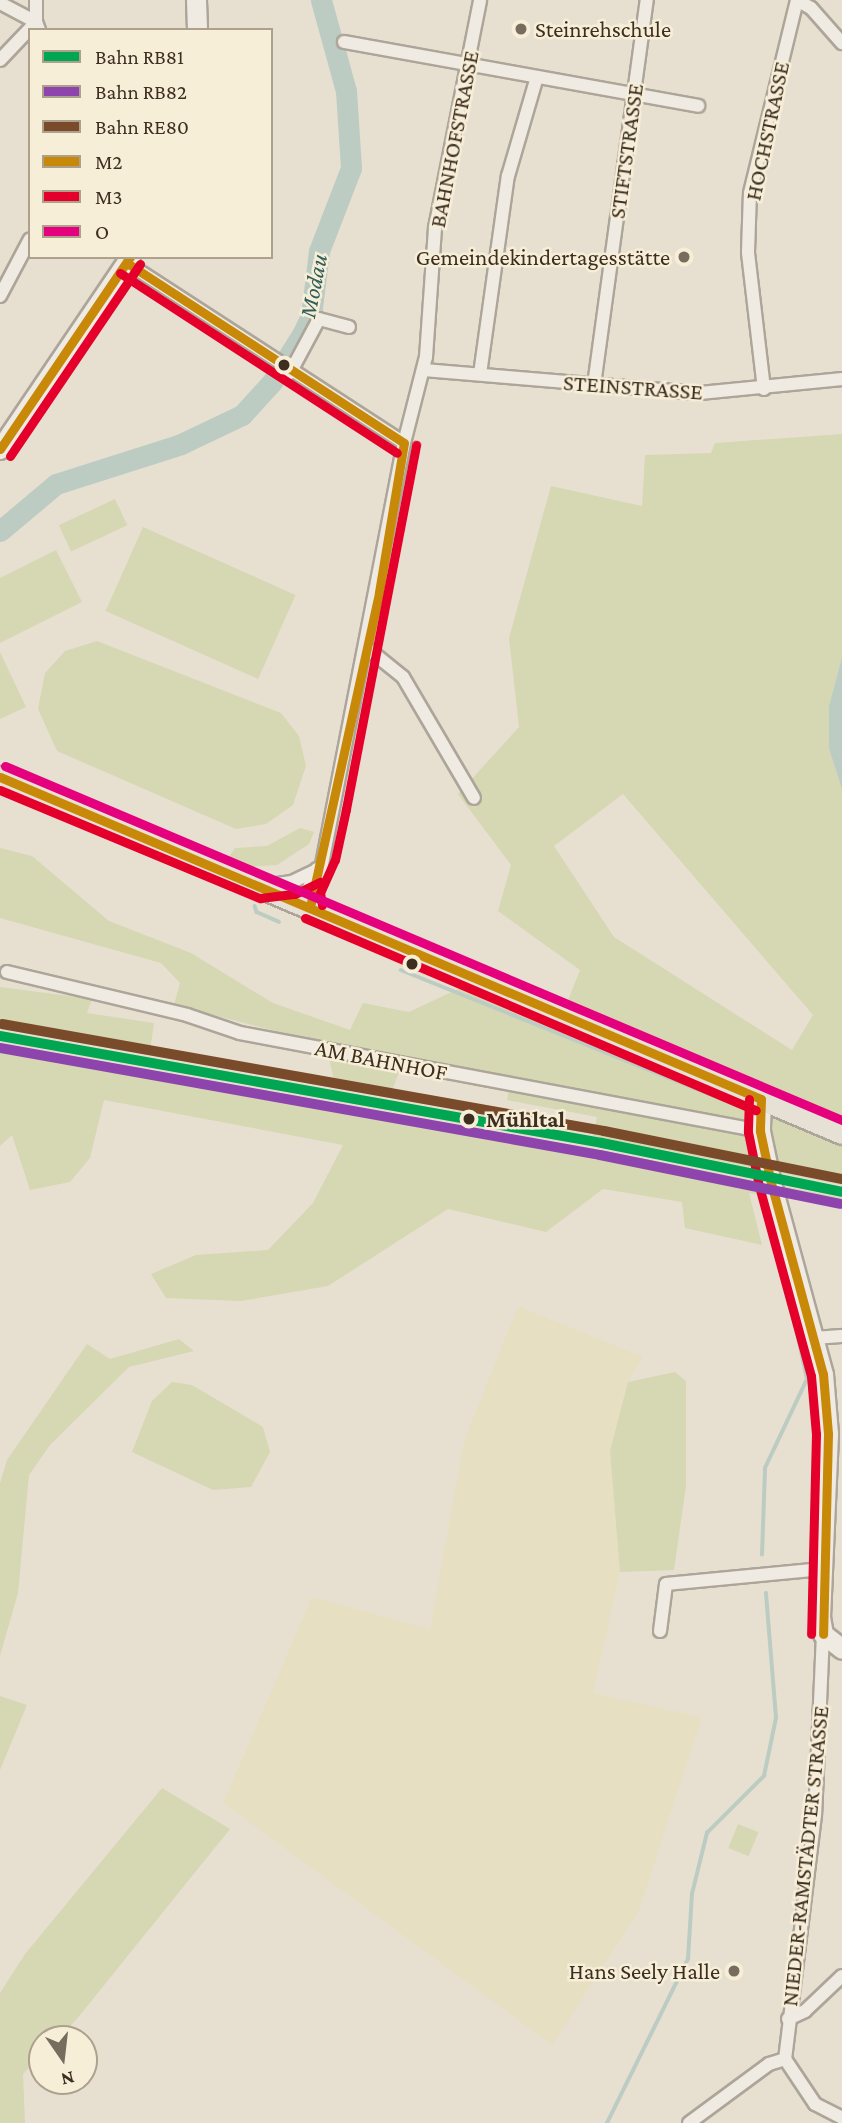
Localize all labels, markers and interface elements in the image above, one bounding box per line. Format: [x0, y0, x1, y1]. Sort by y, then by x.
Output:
place label: Steinrehschule [535, 15, 671, 43]
marker: Steinrehschule [513, 21, 529, 37]
legend [28, 28, 273, 259]
text: Bahn RB81 [95, 45, 184, 69]
street label: BAHNHOFSTRASSE [423, 48, 485, 230]
street label: HOCHSTRASSE [739, 59, 795, 203]
text: Bahn RB82 [95, 80, 187, 104]
street label: STIFTSTRASSE [603, 82, 649, 220]
text: Bahn RE80 [95, 115, 189, 139]
text: M2 [95, 150, 122, 174]
text: M3 [95, 185, 122, 209]
text: O [95, 220, 109, 244]
place label: Gemeindekindertagesstätte [416, 243, 670, 271]
marker: Gemeindekindertagesstätte [676, 249, 692, 265]
water label: Modau [293, 251, 333, 321]
unlabelled marker [277, 358, 291, 372]
street label: STEINSTRASSE [562, 368, 704, 406]
unlabelled marker [405, 957, 419, 971]
street label: AM BAHNHOF [313, 1034, 449, 1086]
place label: Mühltal [486, 1105, 565, 1133]
marker: Mühltal [458, 1108, 480, 1130]
street label: NIEDER-RAMSTÄDTER STRASSE [775, 1704, 835, 2008]
place label: Hans Seely Halle [569, 1957, 720, 1985]
marker: Hans Seely Halle [726, 1963, 742, 1979]
north arrow [28, 2025, 98, 2095]
text: N [59, 2067, 77, 2091]

